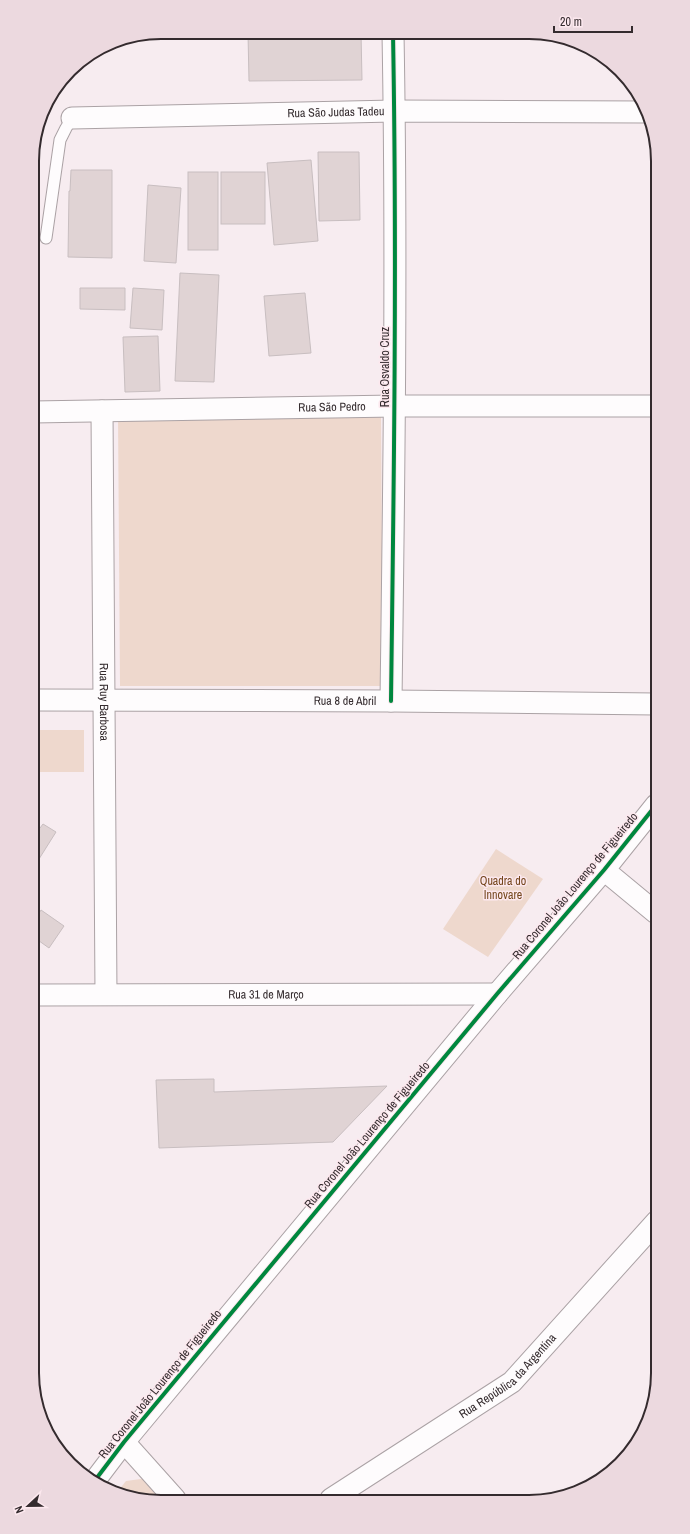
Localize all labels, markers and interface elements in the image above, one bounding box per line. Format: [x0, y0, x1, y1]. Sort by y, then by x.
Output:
scale bar [554, 8, 632, 34]
text: 20 m [560, 14, 582, 30]
street label: Rua São Judas Tadeu [287, 103, 385, 121]
street label: Rua Osvaldo Cruz [377, 327, 393, 407]
street label: Rua São Pedro [298, 398, 366, 416]
street label: Rua Ruy Barbosa [96, 663, 112, 741]
street label: Rua 8 de Abril [314, 693, 376, 709]
street label: Rua Coronel João Lourenço de Figueiredo [509, 809, 641, 963]
park label: Quadra do Innovare [480, 873, 526, 903]
street label: Rua 31 de Março [228, 986, 304, 1003]
street label: Rua Coronel João Lourenço de Figueiredo [301, 1058, 433, 1212]
street label: Rua Coronel João Lourenço de Figueiredo [95, 1306, 225, 1462]
street label: Rua República da Argentina [456, 1330, 560, 1422]
north arrow [8, 1486, 48, 1526]
text: N [11, 1504, 26, 1515]

